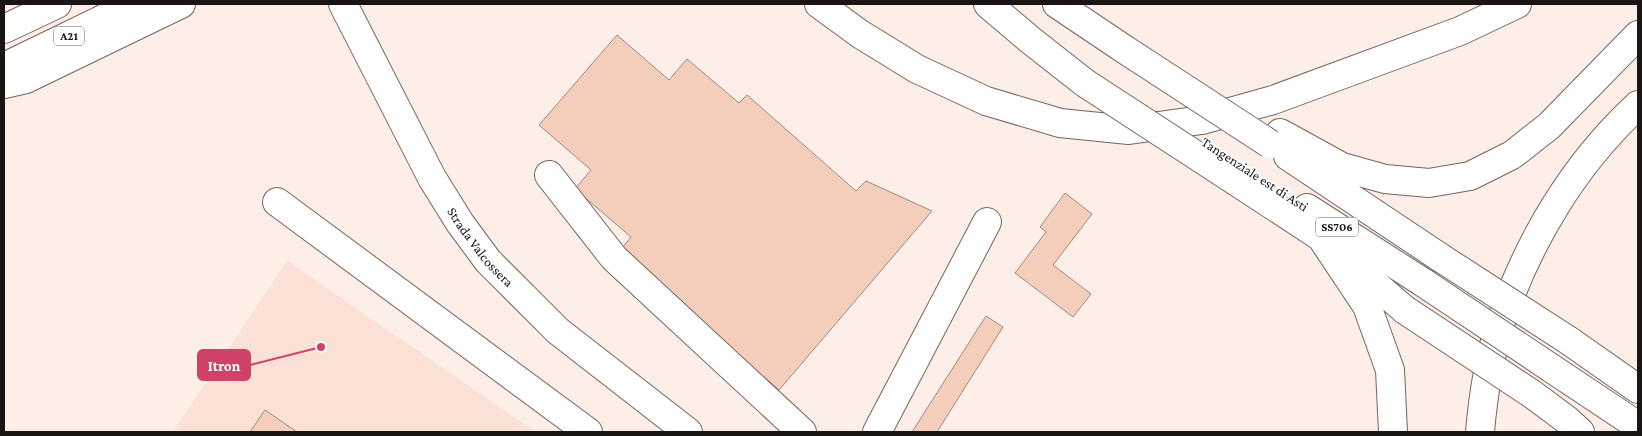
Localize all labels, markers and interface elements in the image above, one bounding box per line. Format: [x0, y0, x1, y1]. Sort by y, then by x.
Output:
road number: A21 [54, 27, 84, 46]
street label: Tangenziale est di Asti [1198, 133, 1312, 215]
street label: Strada Valcossera [444, 204, 517, 290]
road number: SS706 [1316, 218, 1358, 236]
callout: Itron [198, 350, 250, 380]
text: Itron [208, 358, 241, 374]

